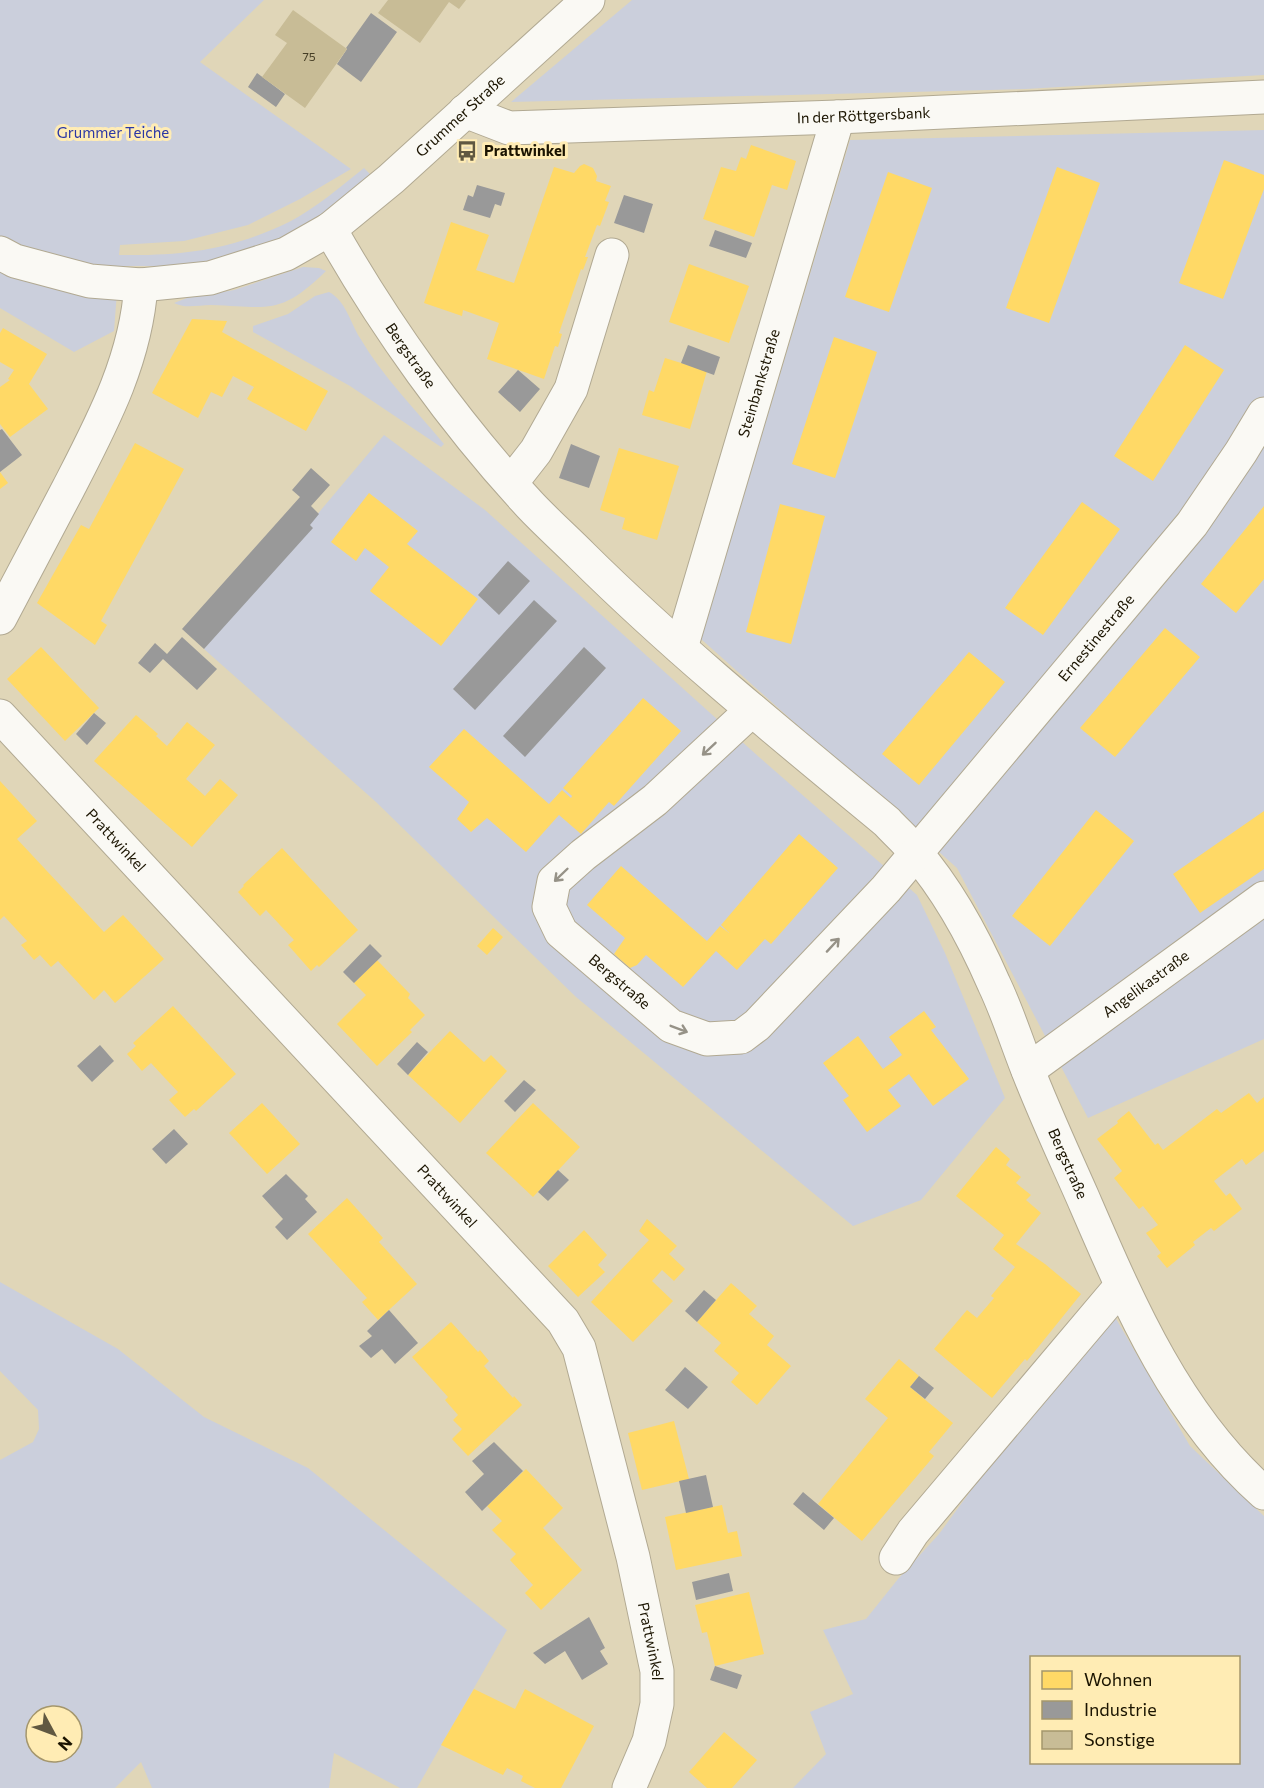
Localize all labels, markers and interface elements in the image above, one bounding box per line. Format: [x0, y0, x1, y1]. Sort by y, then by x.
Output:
house number: 75 [302, 49, 316, 63]
street label: Grummer Straße [411, 70, 508, 160]
street label: In der Röttgersbank [796, 103, 931, 126]
park label: Grummer Teiche [57, 123, 169, 141]
bus stop icon: Prattwinkel [455, 139, 479, 163]
place label: Prattwinkel [484, 141, 566, 159]
street label: Bergstraße [382, 319, 440, 391]
street label: Steinbankstraße [734, 327, 783, 439]
street label: Ernestinestraße [1054, 590, 1137, 685]
one-way arrow [702, 742, 717, 757]
street label: Prattwinkel [83, 805, 150, 875]
one-way arrow [554, 867, 569, 882]
one-way arrow [826, 937, 840, 952]
street label: Angelikastraße [1099, 946, 1192, 1021]
street label: Bergstraße [586, 950, 655, 1013]
one-way arrow [669, 1024, 687, 1035]
street label: Bergstraße [1045, 1125, 1092, 1201]
street label: Prattwinkel [414, 1160, 481, 1231]
street label: Prattwinkel [635, 1601, 667, 1681]
legend [1030, 1656, 1240, 1764]
text: Wohnen [1084, 1668, 1152, 1690]
text: Industrie [1084, 1698, 1157, 1720]
north arrow [24, 1704, 84, 1764]
text: Sonstige [1084, 1728, 1155, 1750]
text: N [55, 1733, 77, 1755]

